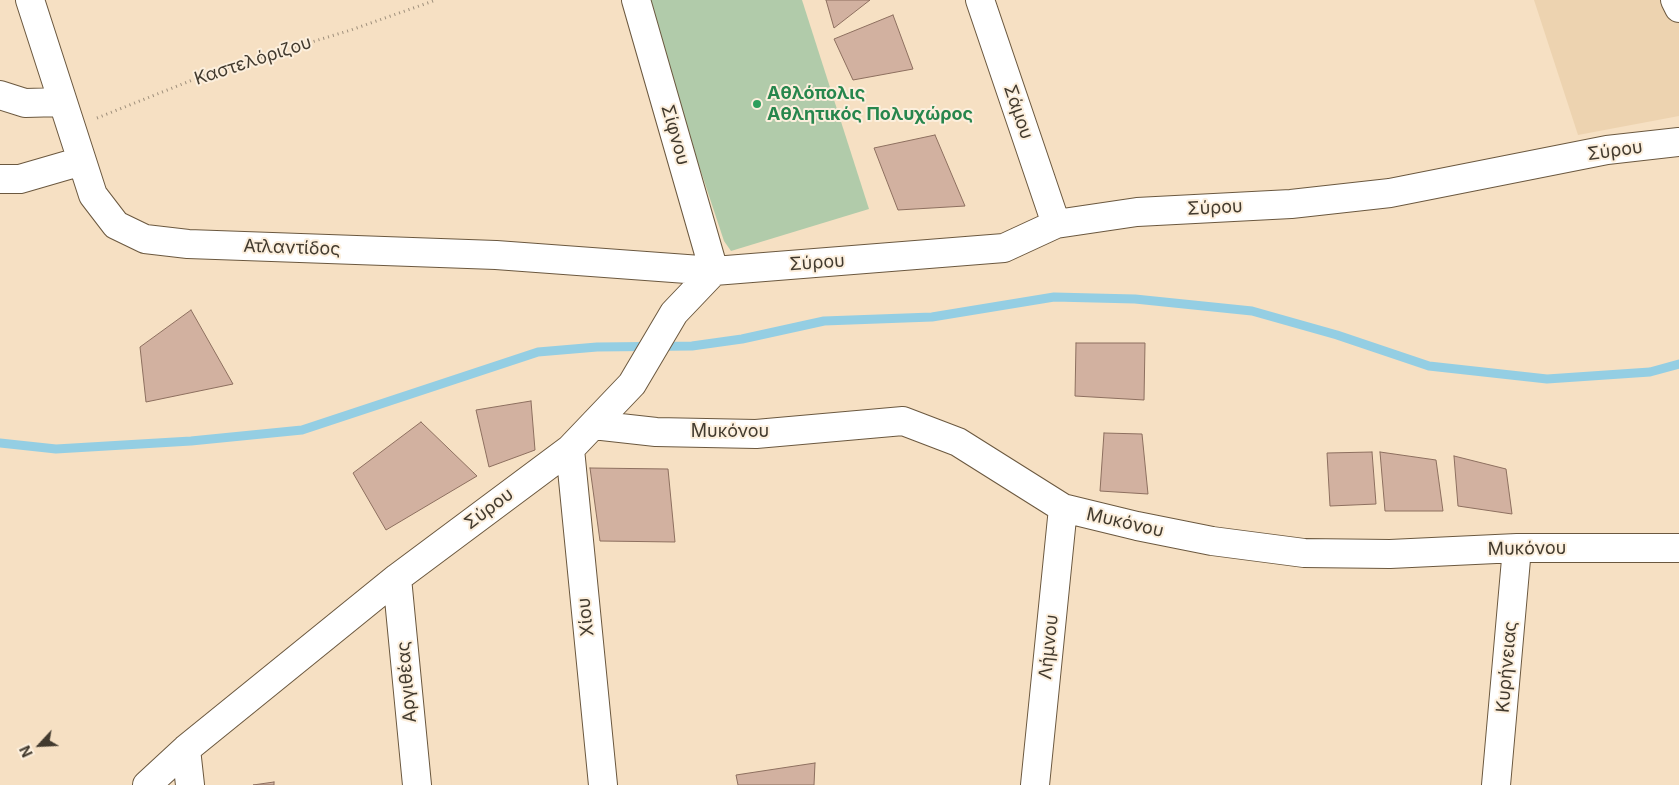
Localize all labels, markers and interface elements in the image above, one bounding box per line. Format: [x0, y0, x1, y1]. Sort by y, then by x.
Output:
street label: Καστελόριζου [192, 32, 314, 90]
street label: Σάμου [999, 82, 1037, 142]
place label: Αθλόπολις Αθλητικός Πολυχώρος [767, 83, 973, 126]
marker: Αθλόπολις Αθλητικός Πολυχώρος [751, 98, 763, 110]
street label: Σίφνου [656, 102, 694, 168]
street label: Σύρου [1586, 136, 1644, 166]
street label: Σύρου [1187, 196, 1243, 220]
street label: Ατλαντίδος [243, 236, 341, 260]
street label: Σύρου [789, 250, 845, 276]
street label: Μυκόνου [691, 421, 769, 443]
street label: Σύρου [460, 484, 518, 534]
street label: Μυκόνου [1084, 504, 1166, 542]
street label: Μυκόνου [1488, 538, 1566, 560]
street label: Χίου [573, 597, 599, 637]
street label: Λήμνου [1035, 613, 1063, 681]
street label: Κυρήνειας [1492, 620, 1522, 714]
street label: Αργιθέας [393, 640, 421, 724]
north arrow [15, 720, 65, 770]
text: N [16, 743, 36, 760]

